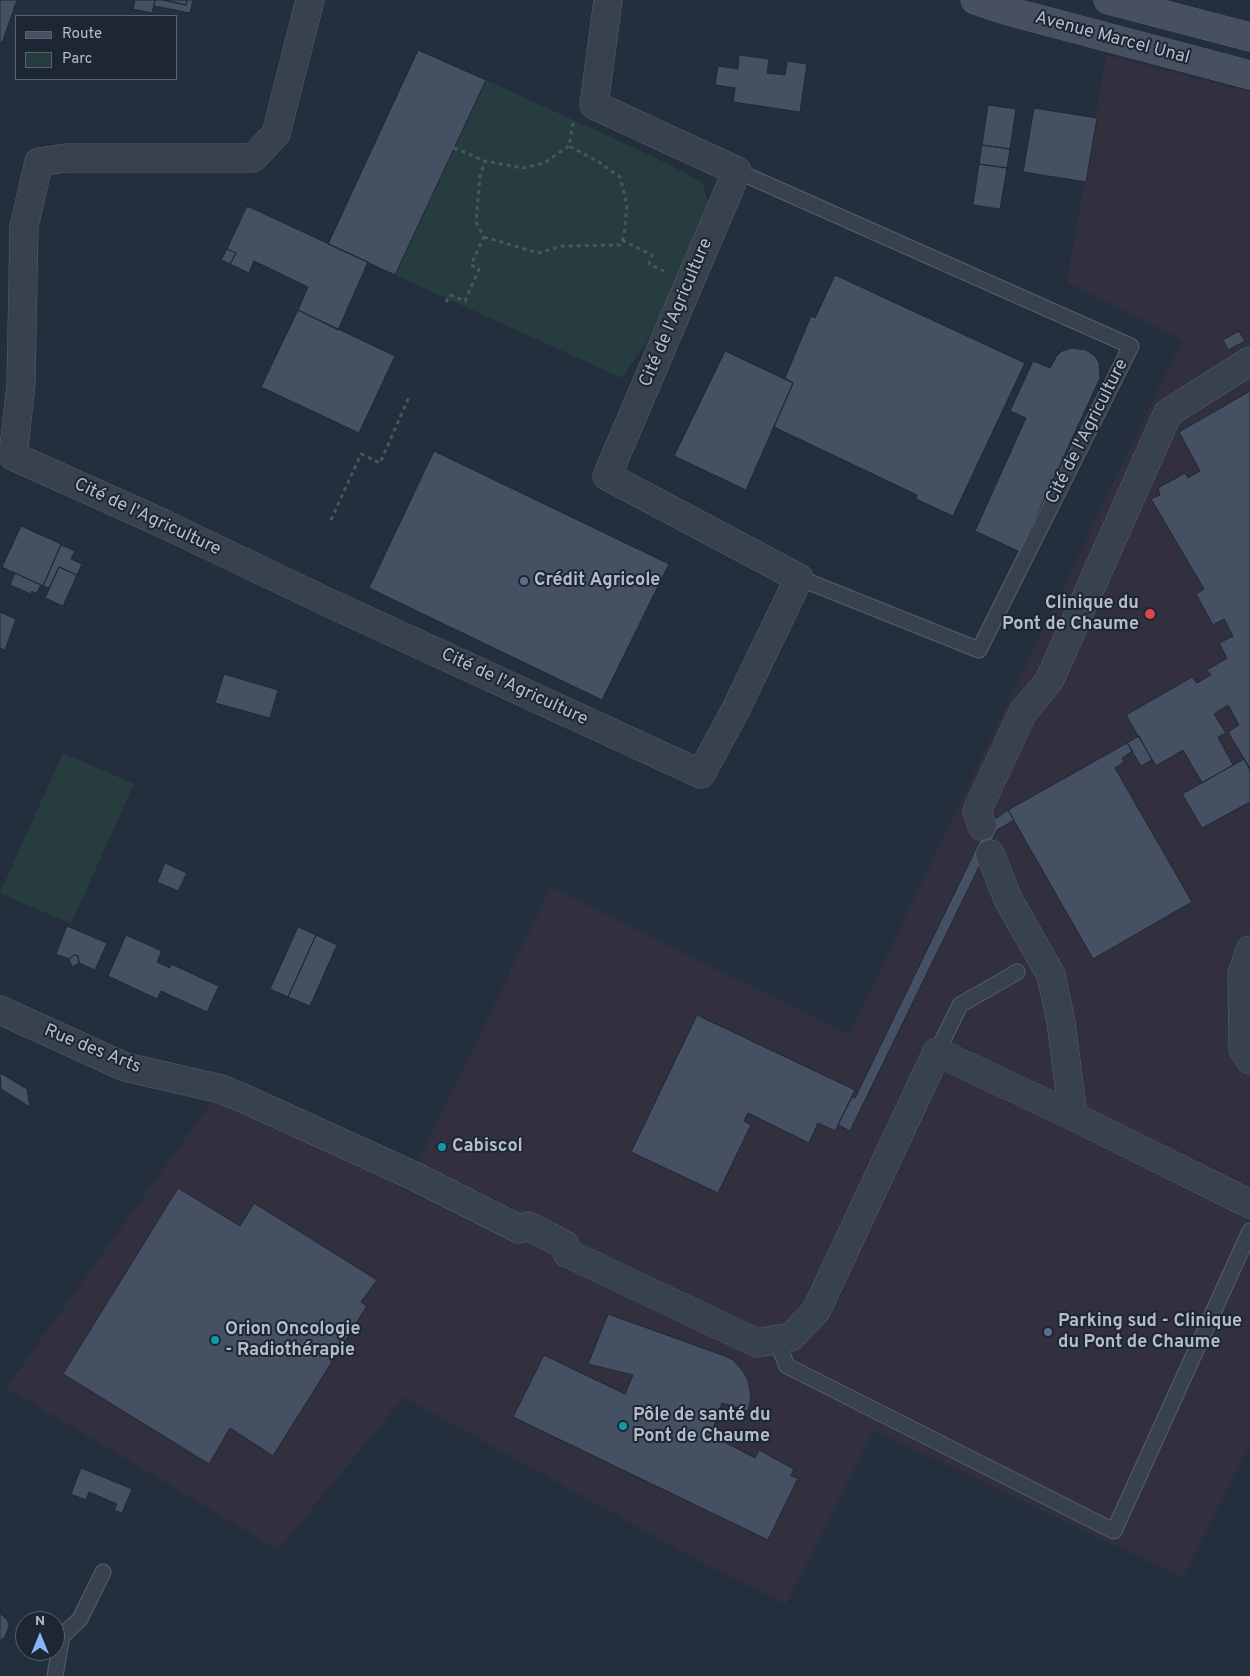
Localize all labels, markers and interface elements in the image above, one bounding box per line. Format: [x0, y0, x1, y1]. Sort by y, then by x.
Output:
street label: Avenue Marcel Unal [1032, 8, 1192, 70]
legend [15, 15, 178, 80]
text: Route [62, 25, 102, 44]
text: Parc [62, 50, 92, 69]
street label: Cité de l'Agriculture [636, 235, 718, 391]
street label: Cité de l'Agriculture [1042, 356, 1134, 508]
street label: Cité de l'Agriculture [70, 474, 224, 562]
place label: Crédit Agricole [534, 570, 660, 592]
marker: Crédit Agricole [518, 575, 530, 587]
place label: Clinique du Pont de Chaume [1002, 593, 1139, 636]
marker: Clinique du Pont de Chaume [1143, 607, 1157, 621]
street label: Cité de l'Agriculture [437, 644, 591, 732]
street label: Rue des Arts [40, 1021, 144, 1079]
place label: Cabiscol [452, 1136, 523, 1158]
marker: Cabiscol [436, 1141, 448, 1153]
place label: Parking sud - Clinique du Pont de Chaume [1058, 1311, 1242, 1354]
place label: Orion Oncologie - Radiothérapie [225, 1319, 360, 1362]
marker: Parking sud - Clinique du Pont de Chaume [1042, 1326, 1054, 1338]
marker: Orion Oncologie - Radiothérapie [209, 1334, 221, 1346]
place label: Pôle de santé du Pont de Chaume [633, 1405, 771, 1448]
marker: Pôle de santé du Pont de Chaume [617, 1420, 629, 1432]
north arrow [15, 1611, 65, 1661]
text: N [35, 1613, 45, 1630]

